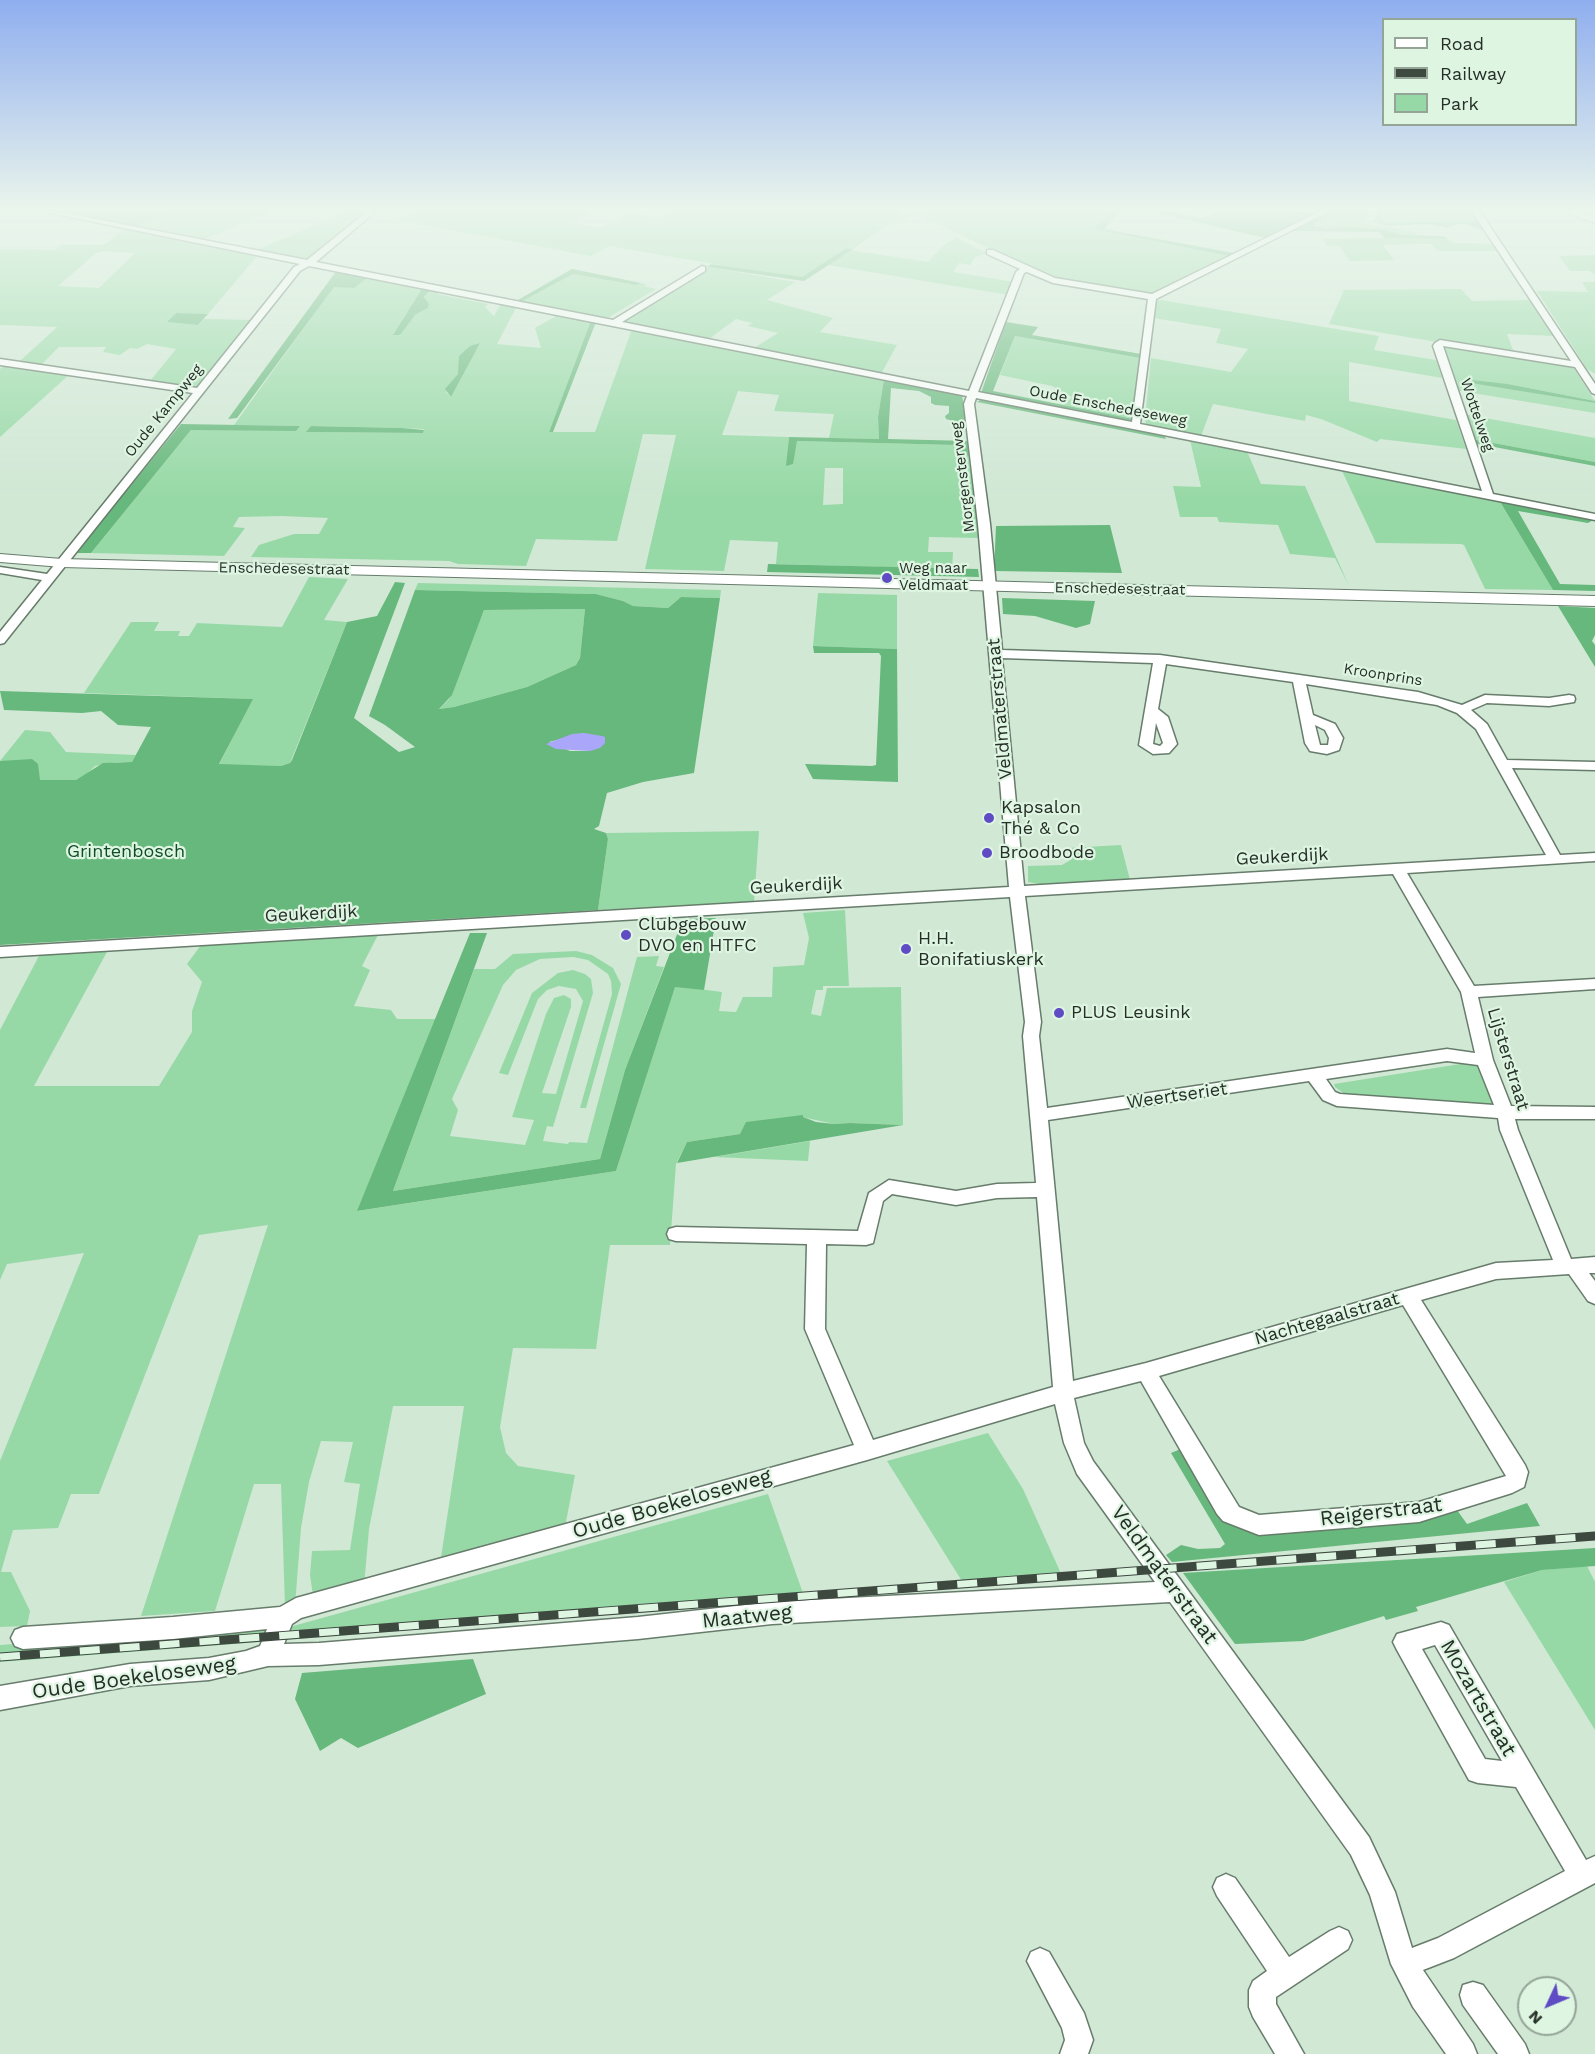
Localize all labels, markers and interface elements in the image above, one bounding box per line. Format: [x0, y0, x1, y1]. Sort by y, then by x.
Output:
legend [1382, 18, 1577, 126]
text: Road [1440, 33, 1484, 54]
text: Railway [1440, 63, 1506, 84]
text: Park [1440, 93, 1479, 114]
street label: Oude Kampweg [121, 361, 207, 461]
street label: Wottelweg [1456, 376, 1498, 454]
street label: Oude Enschedeseweg [1028, 382, 1188, 430]
street label: Morgensterweg [947, 421, 979, 533]
street label: Enschedesestraat [218, 559, 350, 579]
place label: Weg naar Veldmaat [899, 560, 968, 595]
marker: Weg naar Veldmaat [880, 571, 894, 585]
street label: Enschedesestraat [1054, 579, 1186, 599]
street label: Veldmaterstraat [983, 638, 1017, 780]
street label: Kroonprins [1342, 660, 1424, 690]
place label: Kapsalon Thé & Co [1001, 797, 1081, 840]
marker: Kapsalon Thé & Co [982, 811, 996, 825]
park label: Grintenbosch [67, 841, 185, 863]
place label: Broodbode [999, 842, 1094, 864]
street label: Geukerdijk [1235, 844, 1329, 870]
marker: Broodbode [980, 846, 994, 860]
street label: Geukerdijk [749, 873, 843, 899]
street label: Geukerdijk [264, 901, 358, 927]
place label: Clubgebouw DVO en HTFC [638, 914, 757, 956]
marker: Clubgebouw DVO en HTFC [619, 928, 633, 942]
place label: H.H. Bonifatiuskerk [918, 928, 1044, 970]
marker: H.H. Bonifatiuskerk [899, 942, 913, 956]
place label: PLUS Leusink [1071, 1002, 1190, 1024]
street label: Lijsterstraat [1482, 1005, 1534, 1113]
marker: PLUS Leusink [1052, 1006, 1066, 1020]
street label: Weertseriet [1125, 1078, 1229, 1114]
street label: Nachtegaalstraat [1252, 1288, 1402, 1350]
street label: Oude Boekeloseweg [570, 1464, 774, 1544]
street label: Reigerstraat [1318, 1492, 1444, 1532]
street label: Veldmaterstraat [1105, 1501, 1223, 1649]
street label: Maatweg [701, 1600, 793, 1634]
street label: Mozartstraat [1435, 1635, 1521, 1761]
street label: Oude Boekeloseweg [30, 1651, 238, 1705]
north arrow [1517, 1976, 1577, 2036]
text: N [1524, 2007, 1546, 2028]

